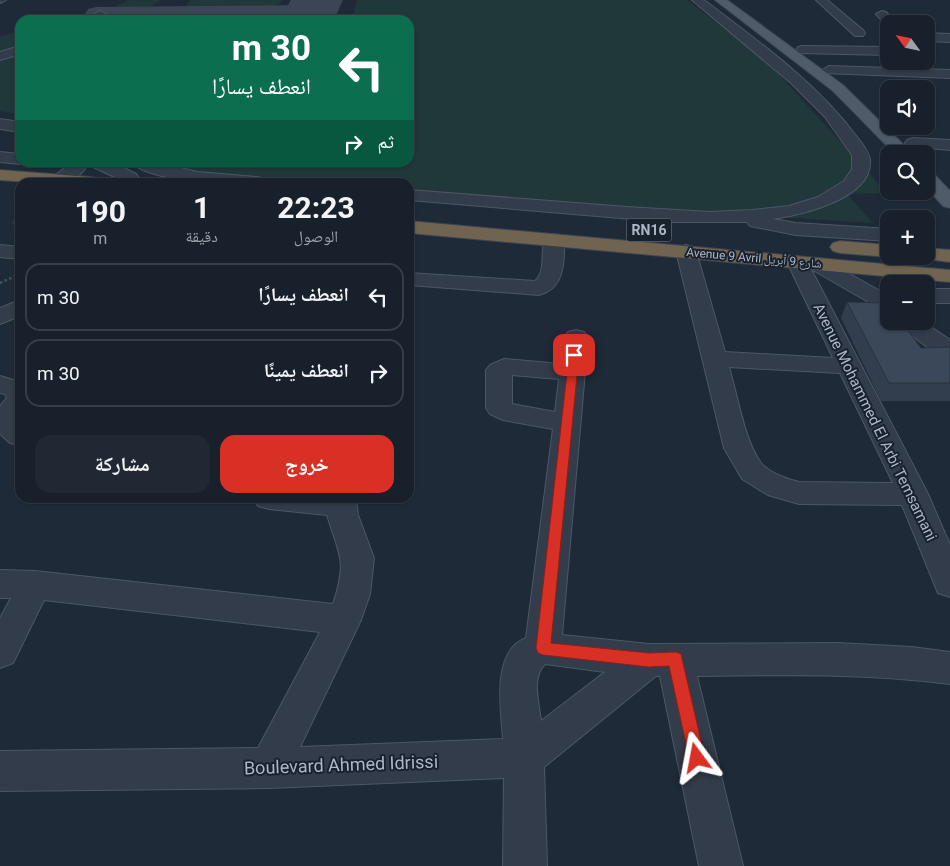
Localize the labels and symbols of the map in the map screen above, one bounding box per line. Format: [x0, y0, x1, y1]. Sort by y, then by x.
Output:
north arrow [880, 15, 935, 70]
road number: RN16 [626, 218, 672, 242]
street label: Avenue 9 Avril شارع 9 أبريل [686, 245, 822, 272]
street label: Avenue Mohammed El Arbi Temsamani [809, 300, 941, 544]
pin [553, 334, 595, 376]
position arrow [670, 731, 722, 783]
street label: Boulevard Ahmed Idrissi [244, 751, 438, 778]

